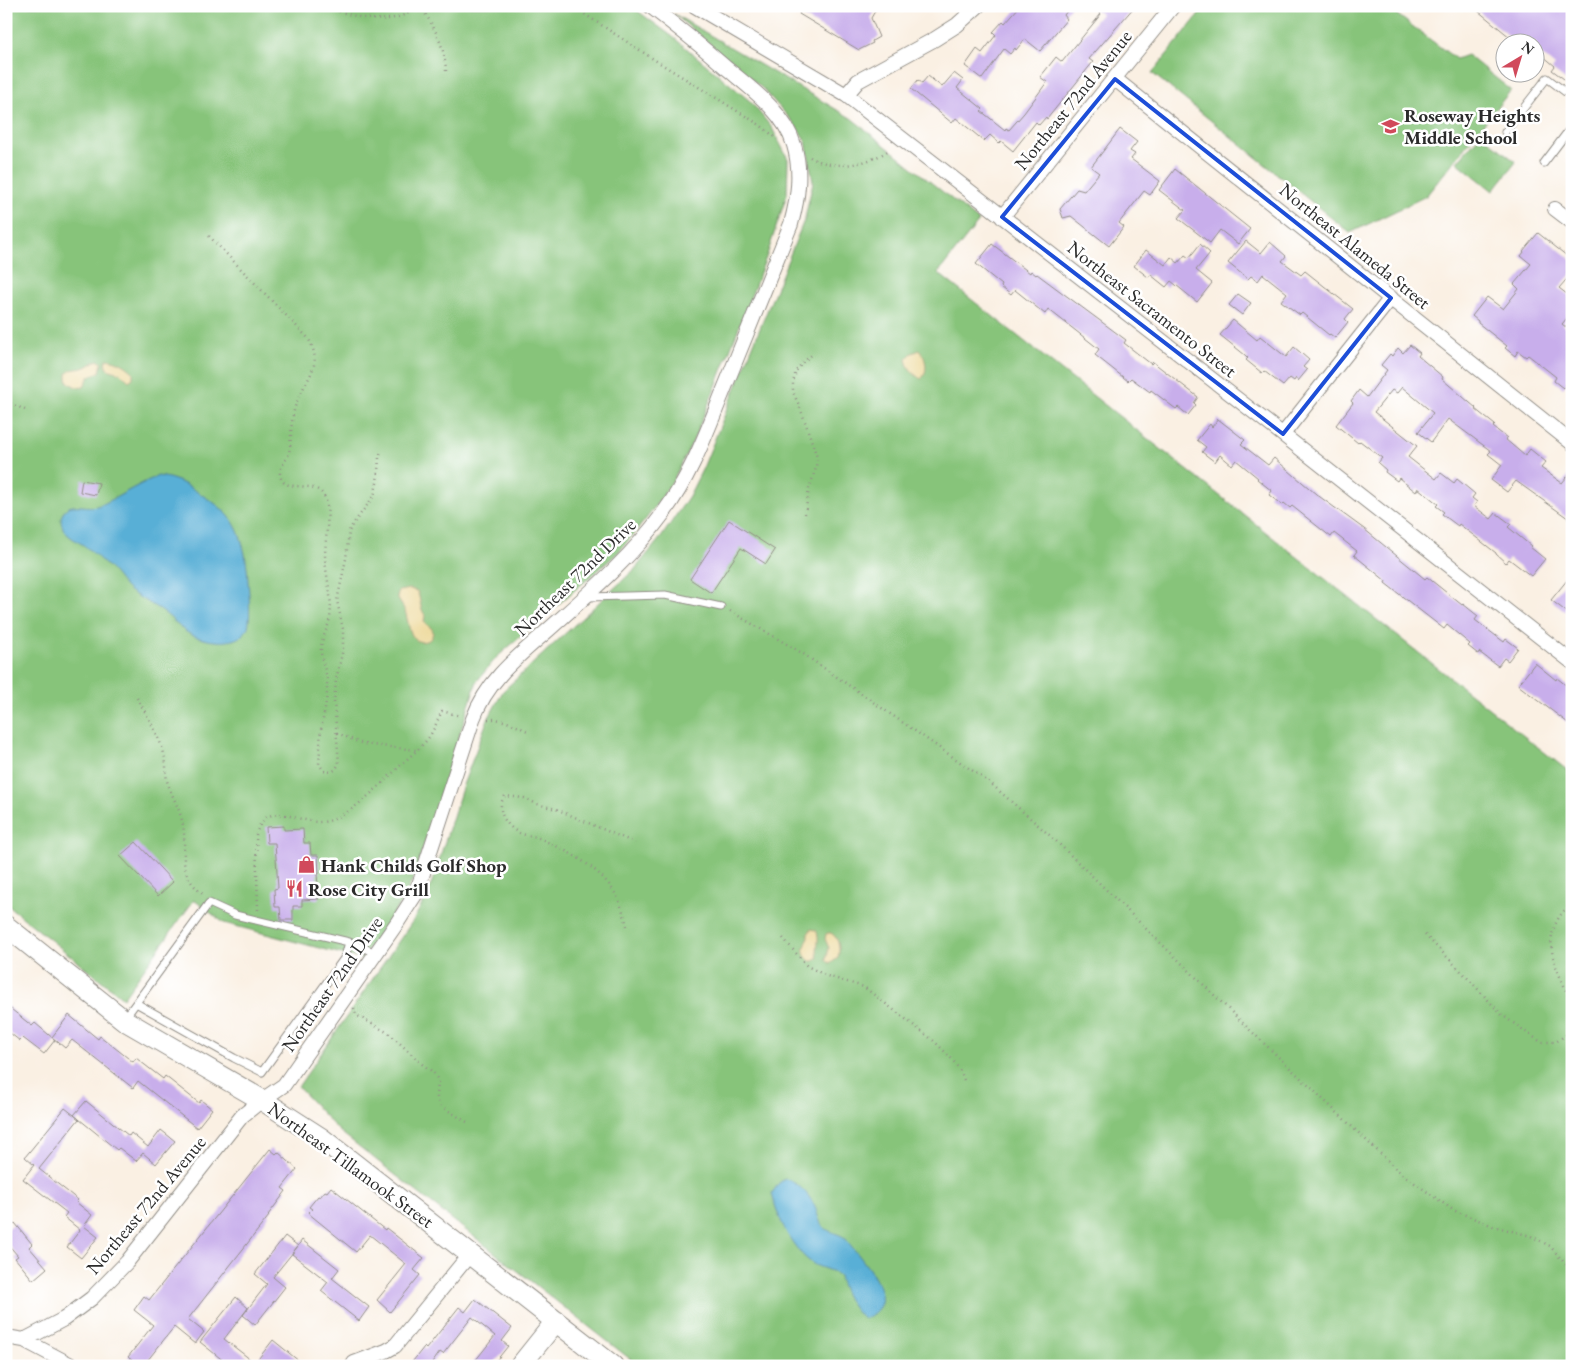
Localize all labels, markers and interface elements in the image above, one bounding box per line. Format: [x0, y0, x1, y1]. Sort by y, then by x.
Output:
street label: Northeast 72nd Avenue [1009, 25, 1137, 175]
north arrow [1496, 32, 1546, 82]
text: N [1518, 37, 1539, 59]
place label: Roseway Heights Middle School [1404, 103, 1541, 150]
school or university icon: Roseway Heights Middle School [1380, 116, 1400, 136]
street label: Northeast Alameda Street [1274, 177, 1436, 315]
street label: Northeast Sacramento Street [1062, 235, 1242, 383]
street label: Northeast 72nd Drive [509, 513, 641, 641]
place label: Hank Childs Golf Shop [321, 853, 507, 878]
shop icon: Hank Childs Golf Shop [297, 855, 317, 875]
place label: Rose City Grill [308, 877, 429, 902]
restaurant icon: Rose City Grill [284, 879, 304, 899]
street label: Northeast 72nd Drive [276, 911, 388, 1057]
street label: Northeast Tillamook Street [263, 1096, 439, 1234]
street label: Northeast 72nd Avenue [81, 1130, 211, 1280]

